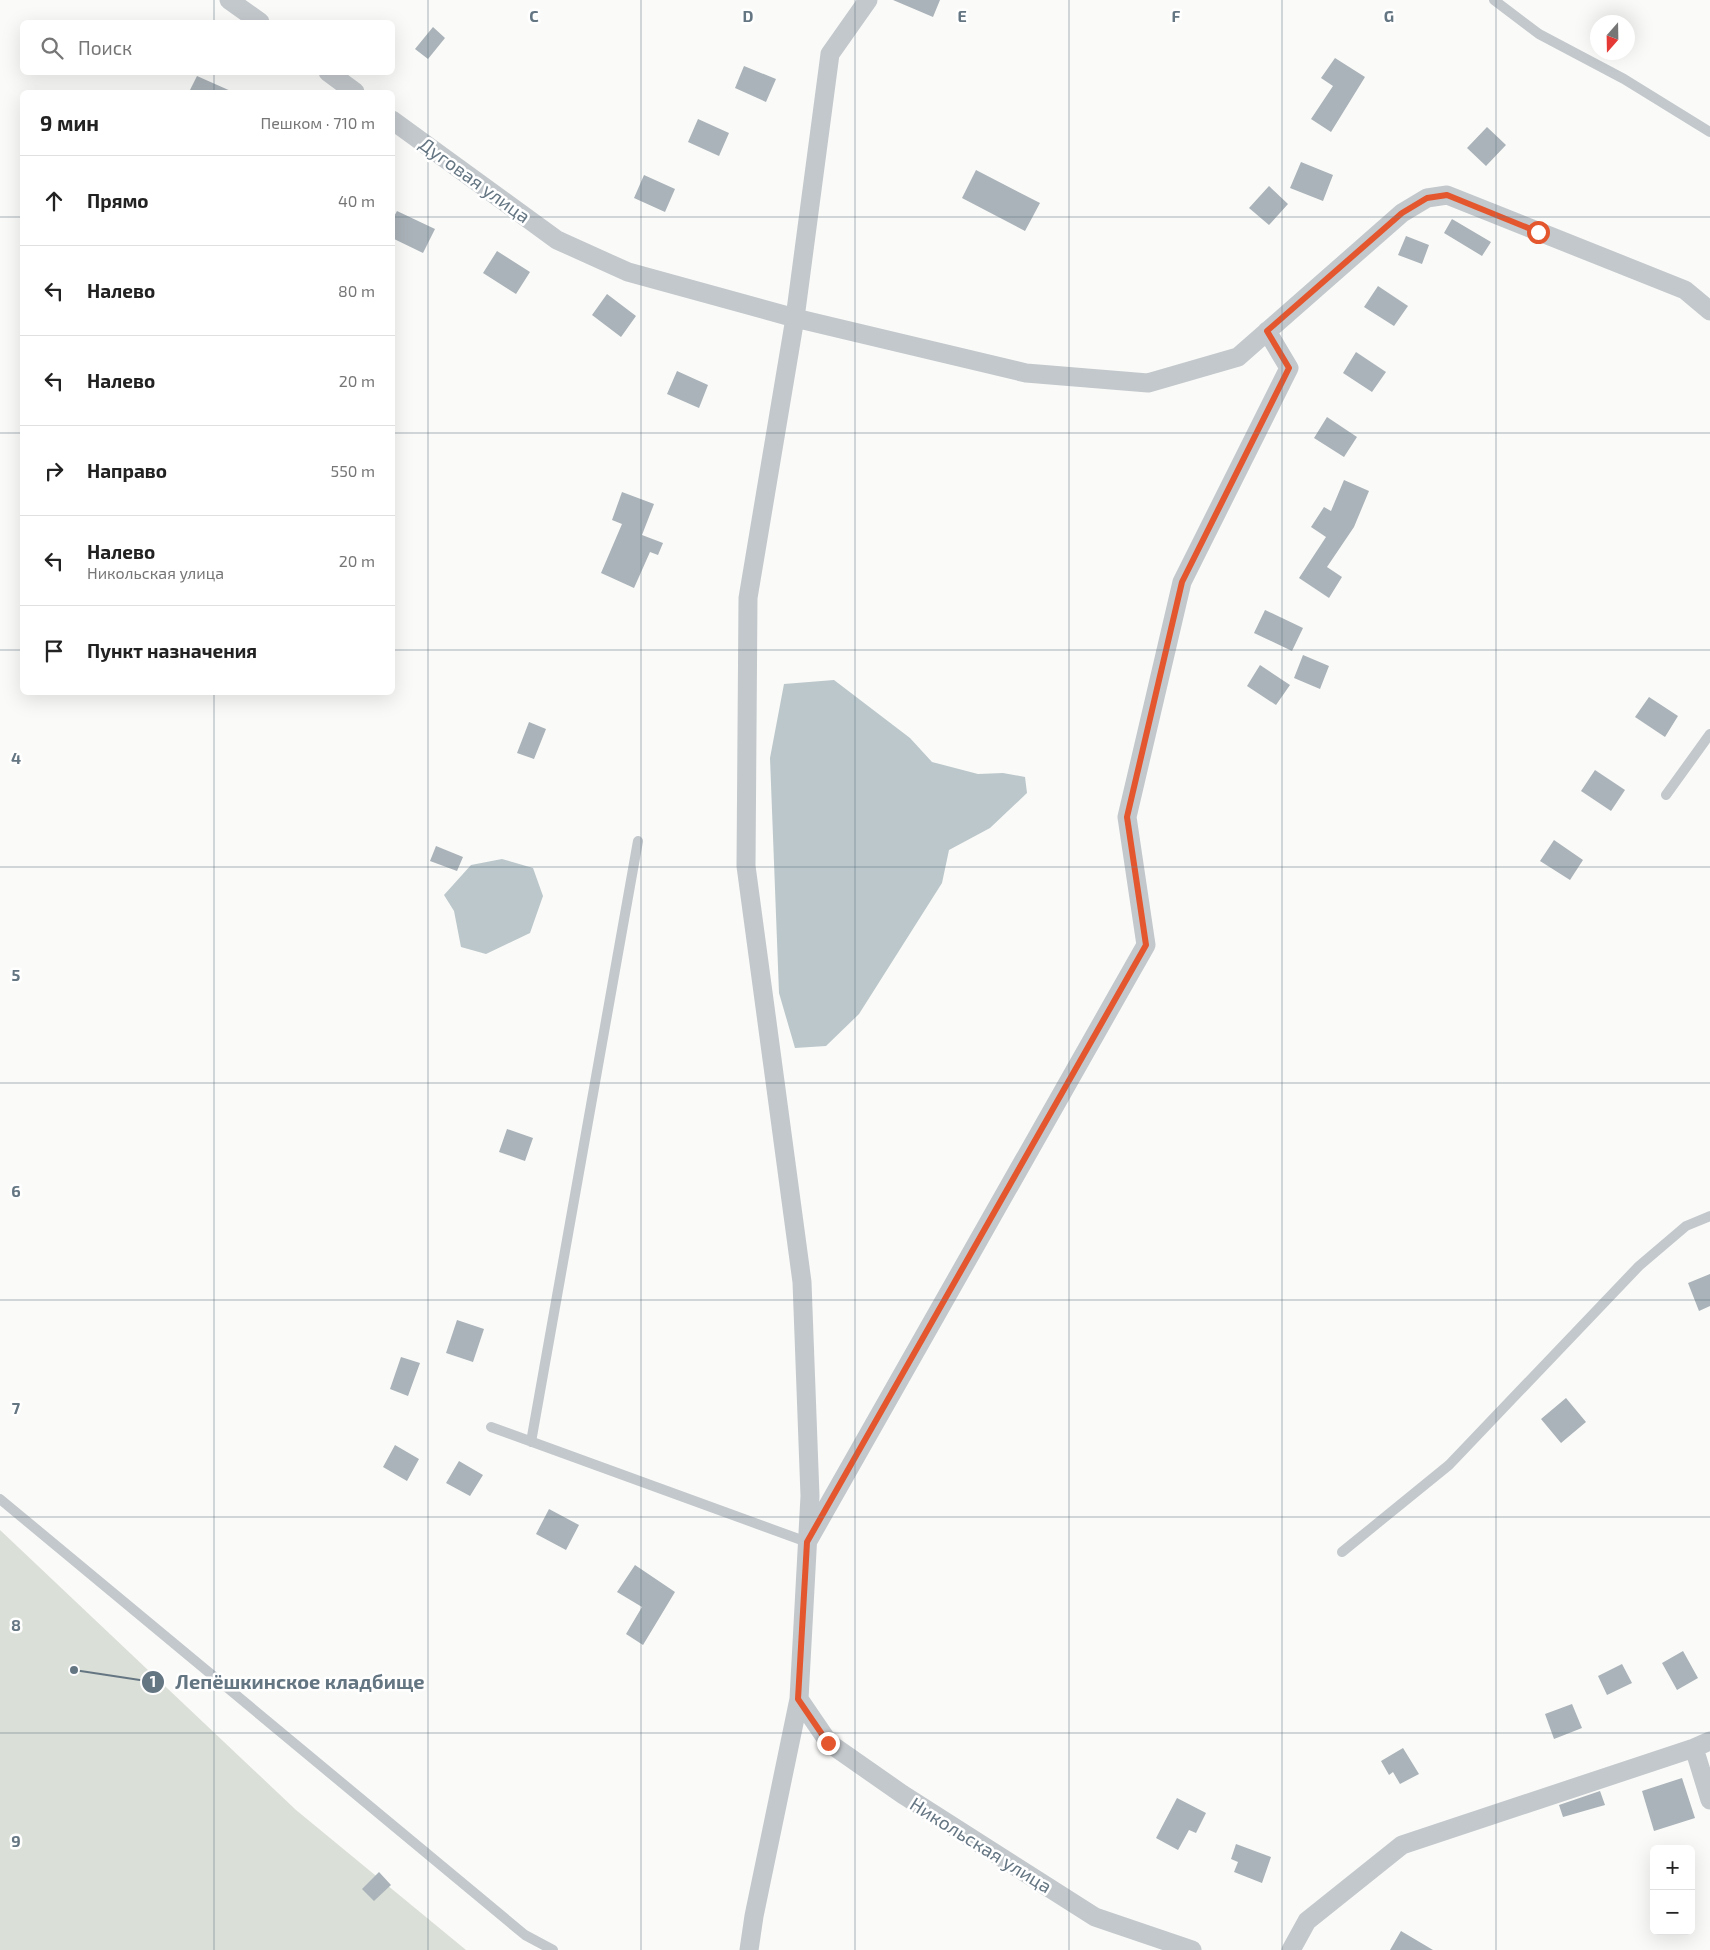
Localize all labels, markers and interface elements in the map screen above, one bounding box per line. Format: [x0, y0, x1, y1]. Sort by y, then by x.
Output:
text: C [529, 6, 539, 25]
text: D [743, 6, 754, 25]
text: E [957, 6, 967, 25]
text: F [1172, 6, 1181, 25]
text: G [1384, 6, 1394, 25]
north arrow [1590, 15, 1635, 60]
search box [20, 20, 395, 75]
icon: search [38, 34, 66, 62]
text: Поиск [78, 36, 132, 59]
text: 9 мин [40, 110, 99, 135]
text: Пешком · 710 m [260, 113, 375, 132]
street label: Дуговая улица [415, 132, 535, 228]
icon: ahead [40, 187, 68, 215]
text: Прямо [87, 189, 149, 212]
text: 40 m [338, 191, 375, 210]
route start [1527, 221, 1550, 244]
icon: left [40, 277, 68, 305]
text: Налево [87, 279, 155, 302]
text: 80 m [338, 281, 375, 300]
icon: left [40, 367, 68, 395]
text: Налево [87, 369, 155, 392]
text: 20 m [339, 371, 375, 390]
icon: right [40, 457, 68, 485]
text: Направо [87, 459, 167, 482]
text: 550 m [331, 461, 375, 480]
text: Налево [87, 540, 155, 563]
icon: left [40, 547, 68, 575]
text: 20 m [339, 551, 375, 570]
text: Никольская улица [87, 563, 224, 582]
icon: arrive [40, 637, 68, 665]
text: Пункт назначения [87, 639, 257, 662]
text: 4 [11, 748, 21, 767]
text: 5 [12, 965, 21, 984]
text: 6 [11, 1181, 21, 1200]
text: 7 [12, 1398, 21, 1417]
text: 8 [11, 1615, 21, 1634]
callout: Лепёшкинское кладбище [141, 1665, 435, 1700]
text: Лепёшкинское кладбище [175, 1669, 425, 1693]
text: 1 [150, 1672, 156, 1690]
route end [817, 1732, 840, 1755]
street label: Никольская улица [906, 1792, 1056, 1898]
text: 9 [11, 1831, 21, 1850]
map controls [1650, 1845, 1695, 1935]
button: + [1650, 1845, 1695, 1890]
button: − [1650, 1890, 1695, 1935]

